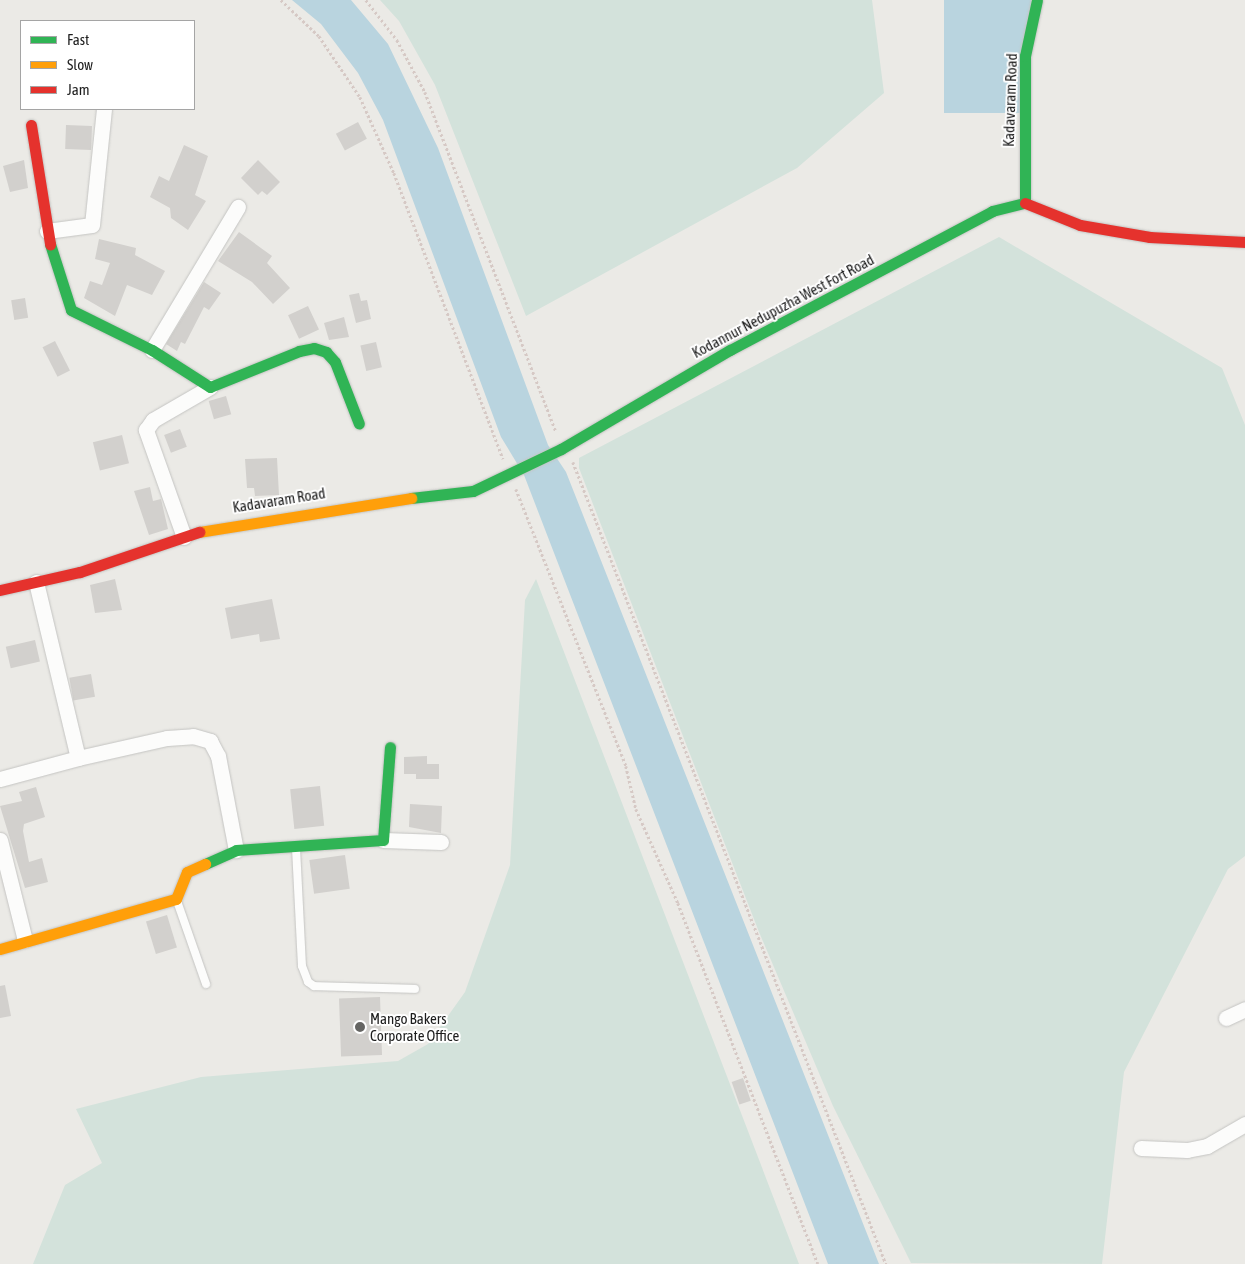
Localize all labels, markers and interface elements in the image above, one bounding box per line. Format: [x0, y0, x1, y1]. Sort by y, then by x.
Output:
legend [20, 20, 195, 110]
text: Fast [67, 31, 89, 48]
street label: Kadavaram Road [999, 53, 1021, 147]
text: Slow [67, 56, 93, 73]
text: Jam [67, 81, 90, 98]
street label: Kodannur Nedupuzha West Fort Road [689, 250, 877, 362]
street label: Kadavaram Road [231, 484, 327, 516]
place label: Mango Bakers Corporate Office [370, 1009, 459, 1044]
marker: Mango Bakers Corporate Office [354, 1021, 366, 1033]

